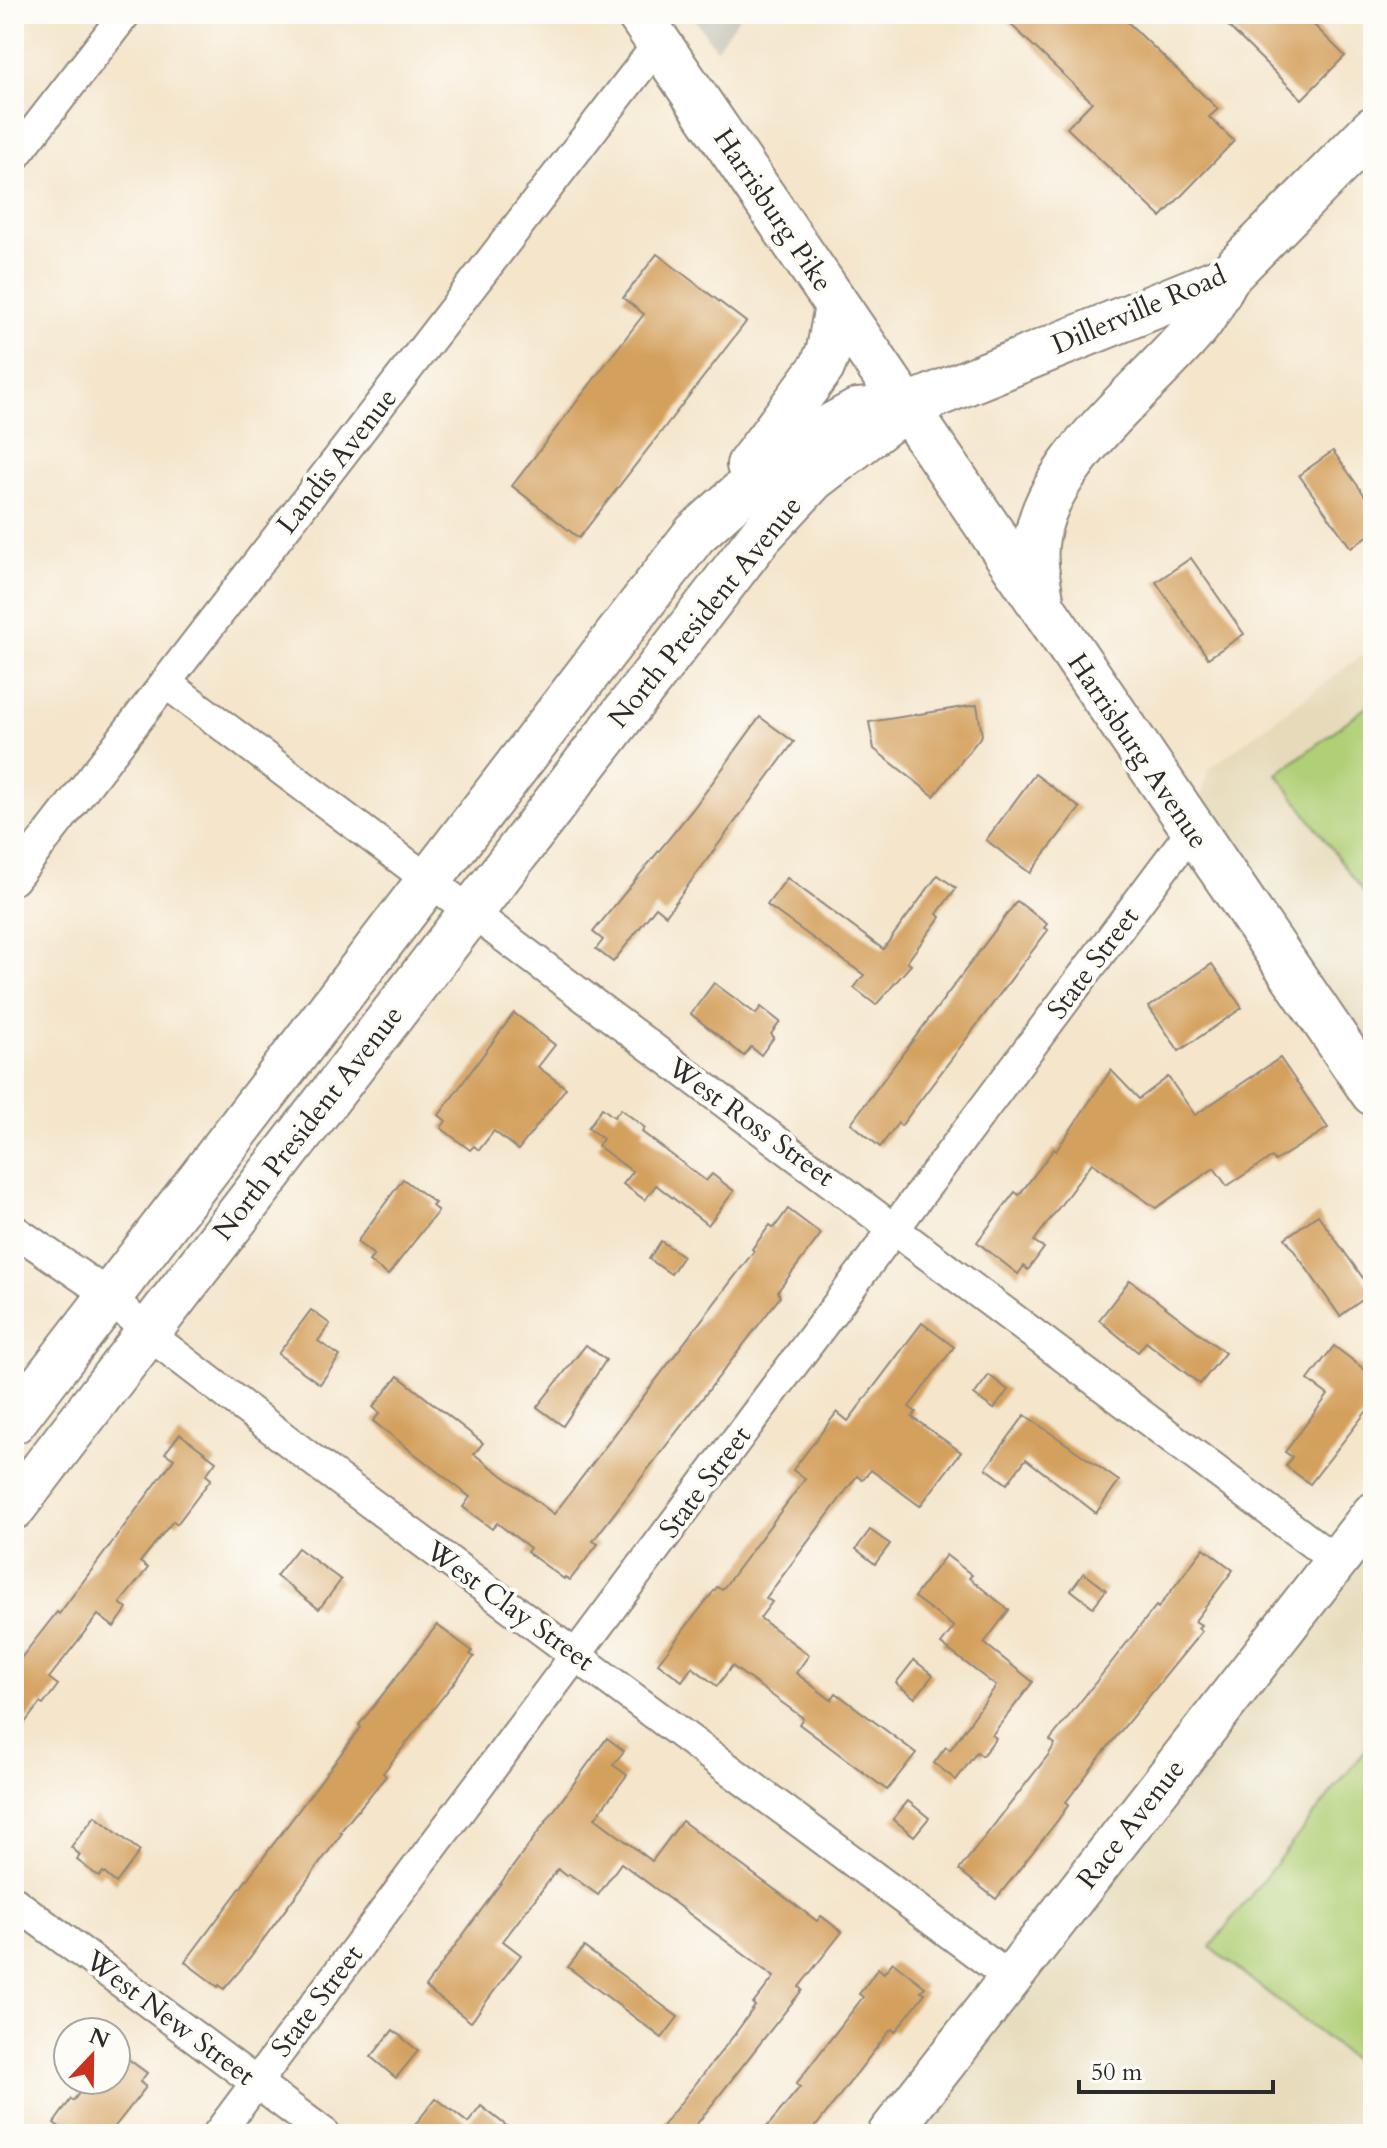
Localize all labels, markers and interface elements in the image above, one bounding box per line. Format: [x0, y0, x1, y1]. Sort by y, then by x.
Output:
street label: Harrisburg Pike [704, 121, 842, 299]
street label: Dillerville Road [1046, 256, 1232, 364]
street label: Landis Avenue [268, 380, 406, 542]
street label: North President Avenue [599, 488, 811, 736]
street label: Harrisburg Avenue [1059, 646, 1217, 856]
street label: State Street [1038, 899, 1148, 1027]
street label: North President Avenue [204, 998, 412, 1248]
street label: West Ross Street [659, 1048, 842, 1196]
street label: State Street [650, 1418, 760, 1546]
street label: West Clay Street [417, 1531, 602, 1680]
street label: Race Avenue [1068, 1751, 1194, 1897]
street label: State Street [262, 1937, 372, 2065]
street label: West New Street [79, 1943, 261, 2093]
north arrow [52, 2016, 132, 2096]
scale bar [1079, 2044, 1273, 2094]
text: 50 m [1091, 2056, 1143, 2089]

